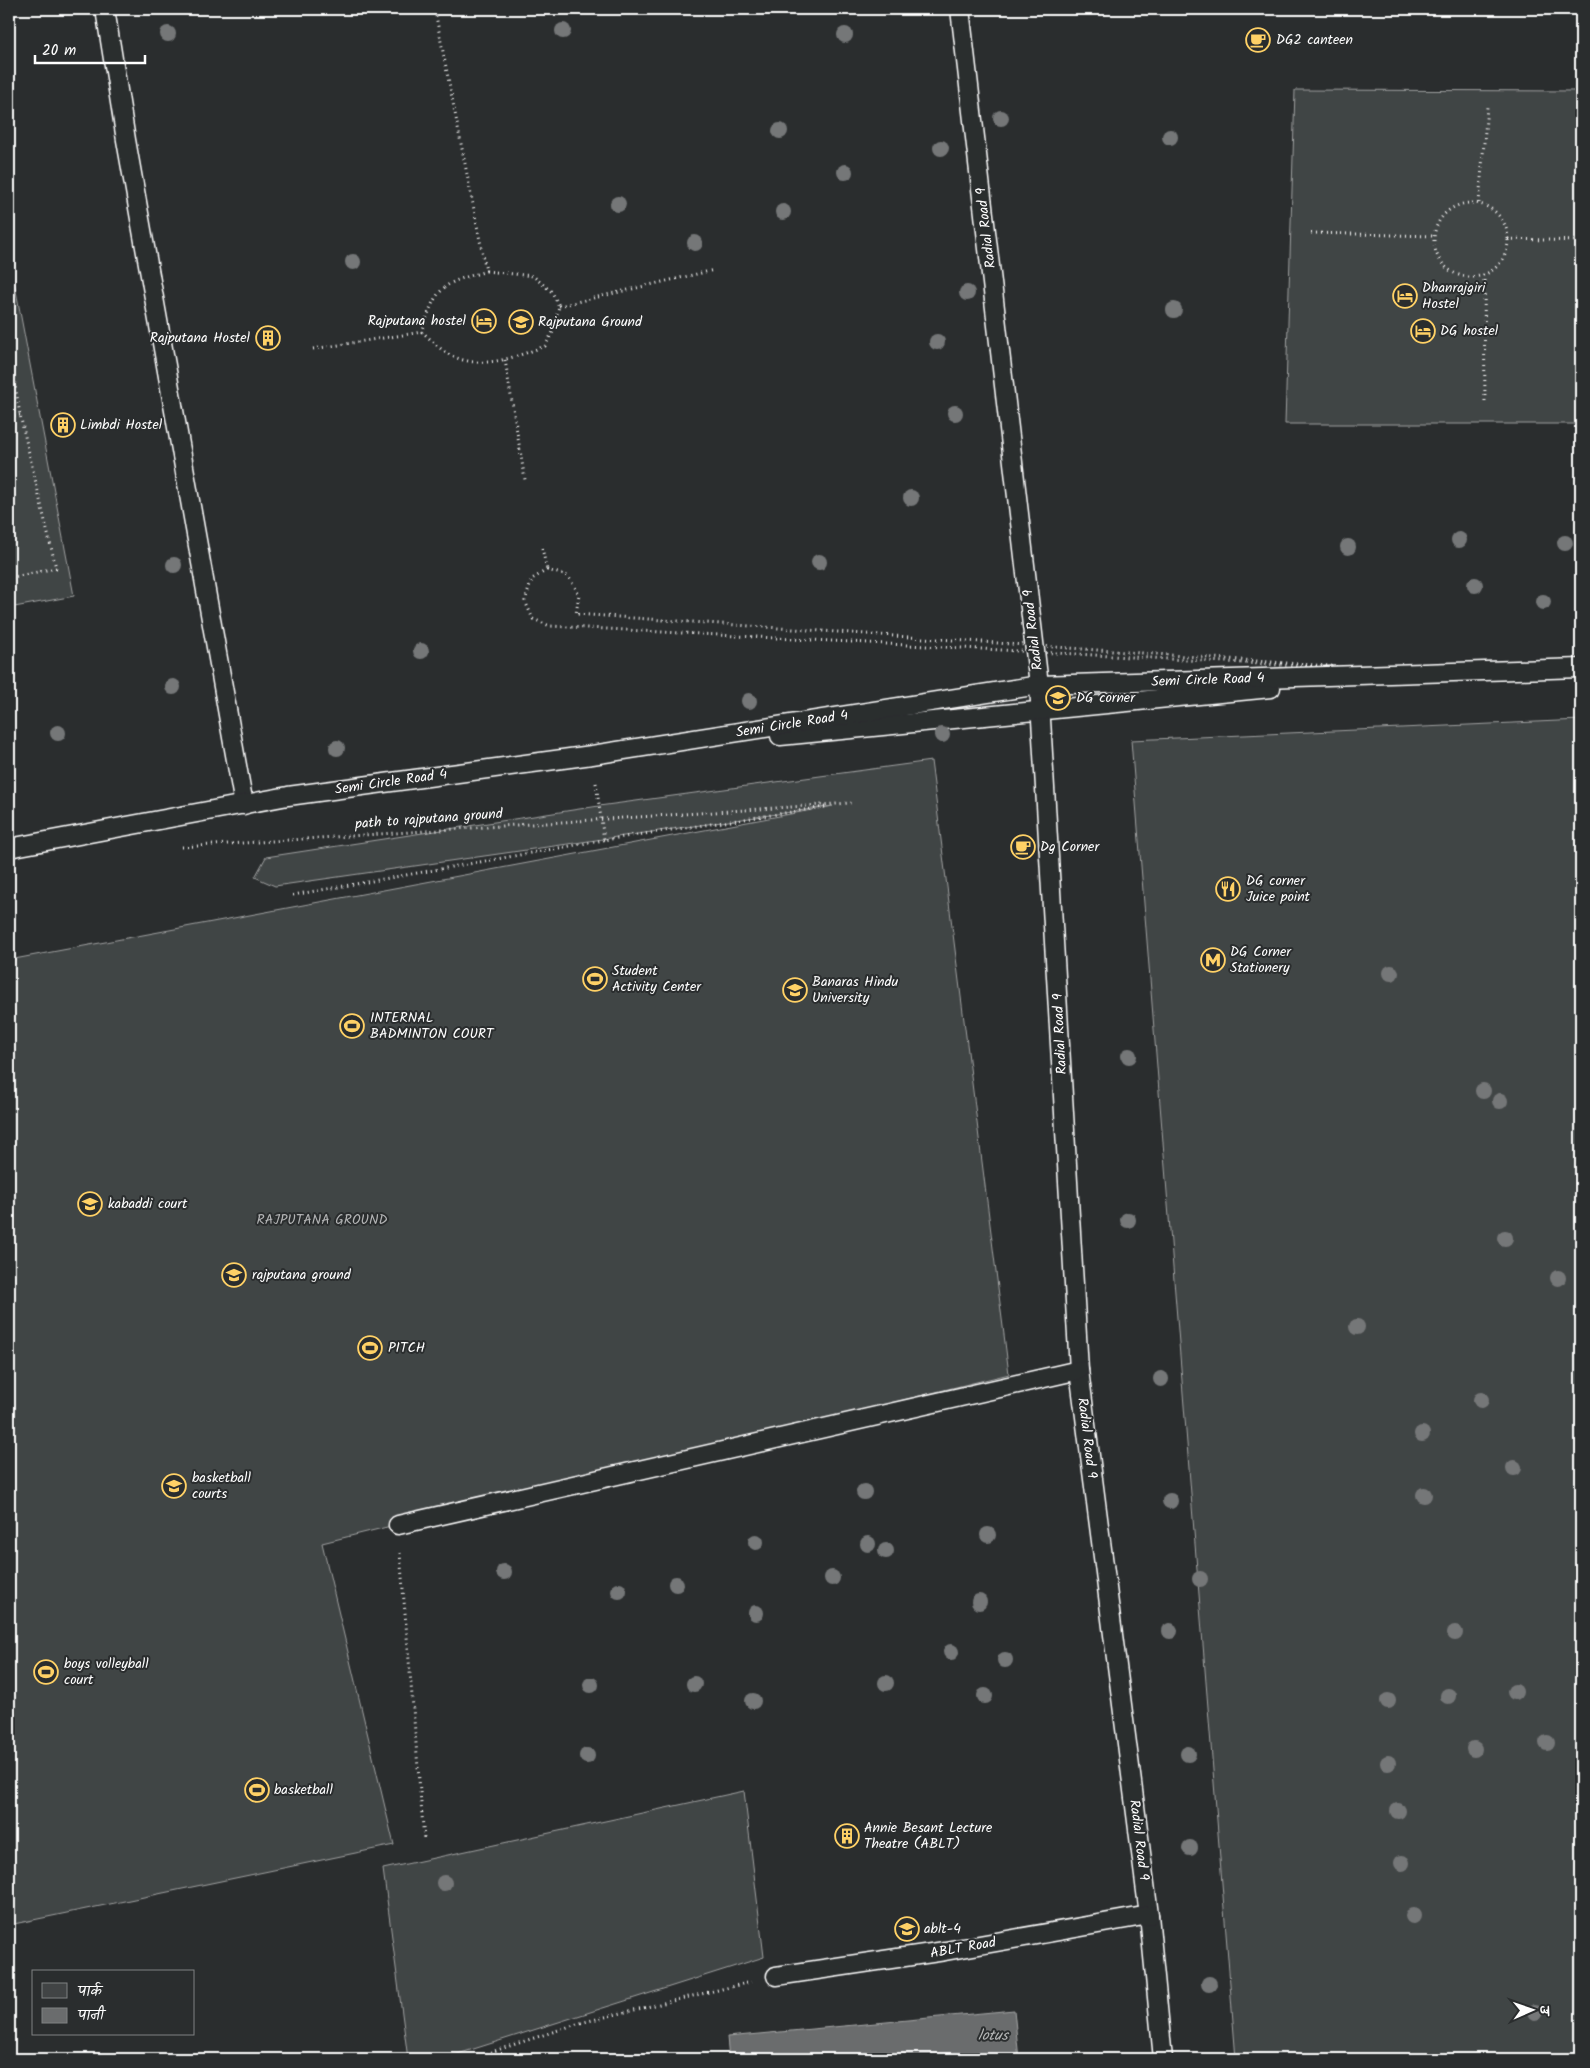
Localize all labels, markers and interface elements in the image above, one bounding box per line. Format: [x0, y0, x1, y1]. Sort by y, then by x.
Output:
cafe icon: DG2 canteen [1245, 27, 1271, 53]
place label: DG2 canteen [1276, 29, 1353, 51]
scale bar [35, 32, 145, 64]
text: 20 m [42, 39, 76, 63]
street label: Radial Road 9 [970, 186, 1002, 270]
place label: Dhanrajgiri Hostel [1422, 277, 1486, 315]
hotel icon: Dhanrajgiri Hostel [1392, 283, 1418, 309]
hotel icon: Rajputana hostel [471, 308, 497, 334]
school or university icon: Rajputana Ground [508, 309, 534, 335]
place label: Rajputana hostel [368, 310, 467, 332]
place label: Rajputana Ground [538, 311, 643, 333]
hotel icon: DG hostel [1410, 318, 1436, 344]
place label: DG hostel [1440, 320, 1499, 342]
building icon: Rajputana Hostel [255, 325, 281, 351]
place label: Rajputana Hostel [150, 327, 251, 349]
building icon: Limbdi Hostel [50, 412, 76, 438]
place label: Limbdi Hostel [80, 414, 163, 436]
street label: Radial Road 9 [1017, 588, 1049, 672]
street label: Semi Circle Road 4 [1151, 667, 1265, 693]
school or university icon: DG corner [1045, 685, 1071, 711]
place label: DG corner [1076, 687, 1136, 709]
street label: Semi Circle Road 4 [734, 704, 850, 744]
street label: Semi Circle Road 4 [333, 763, 449, 801]
street label: path to rajputana ground [354, 803, 504, 835]
cafe icon: Dg Corner [1010, 834, 1036, 860]
place label: Dg Corner [1040, 836, 1100, 858]
place label: DG corner Juice point [1246, 870, 1311, 908]
restaurant icon: DG corner Juice point [1215, 876, 1241, 902]
place label: DG Corner Stationery [1230, 941, 1292, 979]
metro station icon: DG Corner Stationery [1200, 947, 1226, 973]
place label: Student Activity Center [612, 960, 702, 998]
sports icon: Student Activity Center [582, 966, 608, 992]
place label: Banaras Hindu University [812, 971, 898, 1009]
school or university icon: Banaras Hindu University [782, 977, 808, 1003]
street label: Radial Road 9 [1047, 993, 1073, 1075]
place label: INTERNAL BADMINTON COURT [370, 1007, 495, 1045]
sports icon: INTERNAL BADMINTON COURT [339, 1013, 365, 1039]
school or university icon: kabaddi court [77, 1191, 103, 1217]
place label: kabaddi court [108, 1193, 188, 1215]
park label: RAJPUTANA GROUND [256, 1209, 388, 1231]
school or university icon: rajputana ground [221, 1262, 247, 1288]
place label: rajputana ground [252, 1264, 352, 1286]
sports icon: PITCH [357, 1335, 383, 1361]
place label: PITCH [388, 1337, 425, 1359]
street label: Radial Road 9 [1071, 1396, 1103, 1480]
place label: basketball courts [192, 1467, 252, 1505]
school or university icon: basketball courts [161, 1473, 187, 1499]
place label: boys volleyball court [64, 1653, 149, 1691]
sports icon: boys volleyball court [33, 1659, 59, 1685]
sports icon: basketball [244, 1777, 270, 1803]
place label: basketball [274, 1779, 334, 1801]
street label: Radial Road 9 [1123, 1798, 1155, 1882]
place label: Annie Besant Lecture Theatre (ABLT) [864, 1817, 993, 1855]
building icon: Annie Besant Lecture Theatre (ABLT) [834, 1823, 860, 1849]
school or university icon: ablt-4 [894, 1916, 920, 1942]
place label: ablt-4 [924, 1918, 961, 1940]
street label: ABLT Road [928, 1931, 999, 1965]
legend [32, 1970, 195, 2036]
text: पार्क [77, 1980, 104, 2004]
north arrow [1508, 1986, 1558, 2036]
text: पानी [77, 2004, 107, 2028]
text: उ [1533, 2005, 1555, 2018]
water label: lotus [978, 2024, 1010, 2048]

